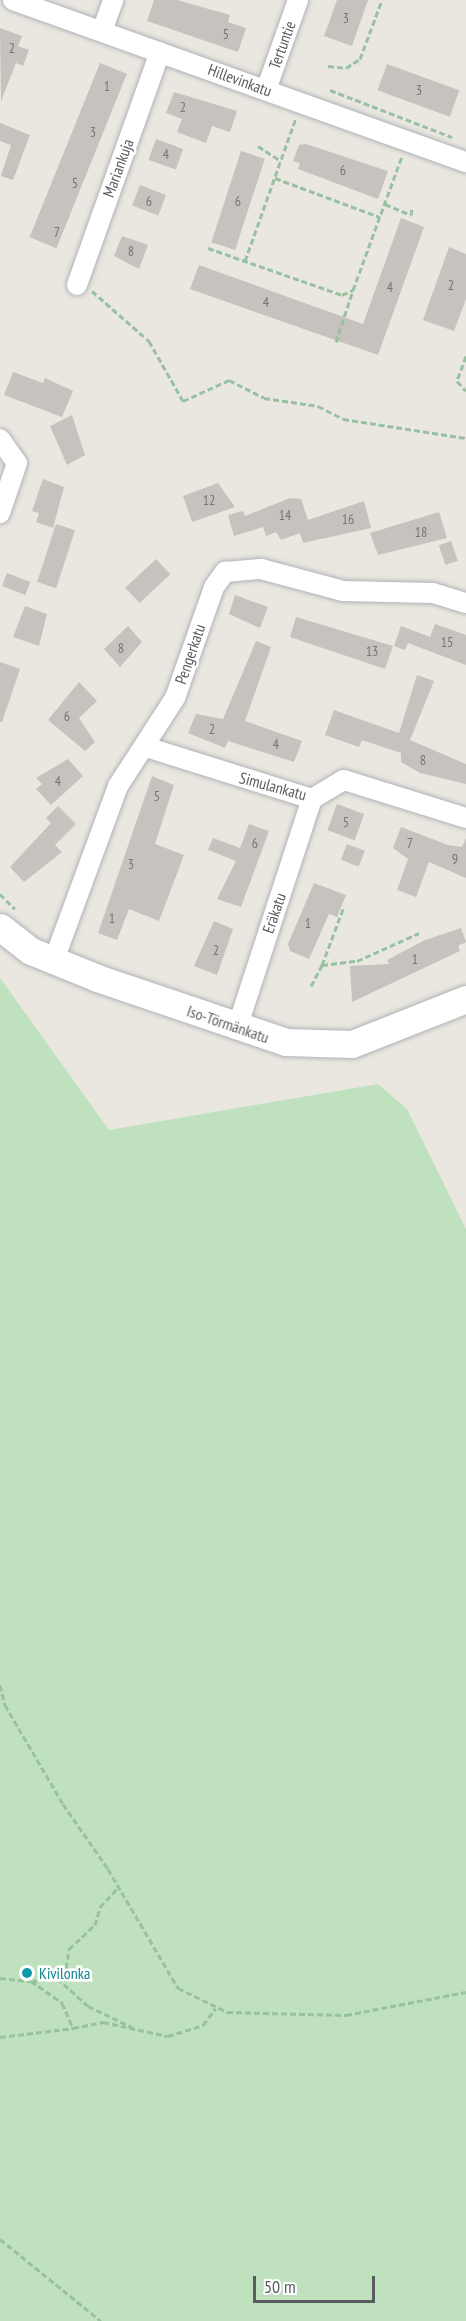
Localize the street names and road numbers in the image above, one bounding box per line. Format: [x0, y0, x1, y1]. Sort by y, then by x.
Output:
street label: Tertuntie [264, 18, 300, 72]
street label: Hillevinkatu [205, 60, 275, 100]
street label: Mariankuja [99, 136, 137, 200]
street label: Pengerkatu [171, 621, 209, 687]
street label: Simulankatu [237, 768, 309, 804]
street label: Eräkatu [258, 890, 290, 936]
street label: Iso-Törmänkatu [184, 1001, 272, 1047]

